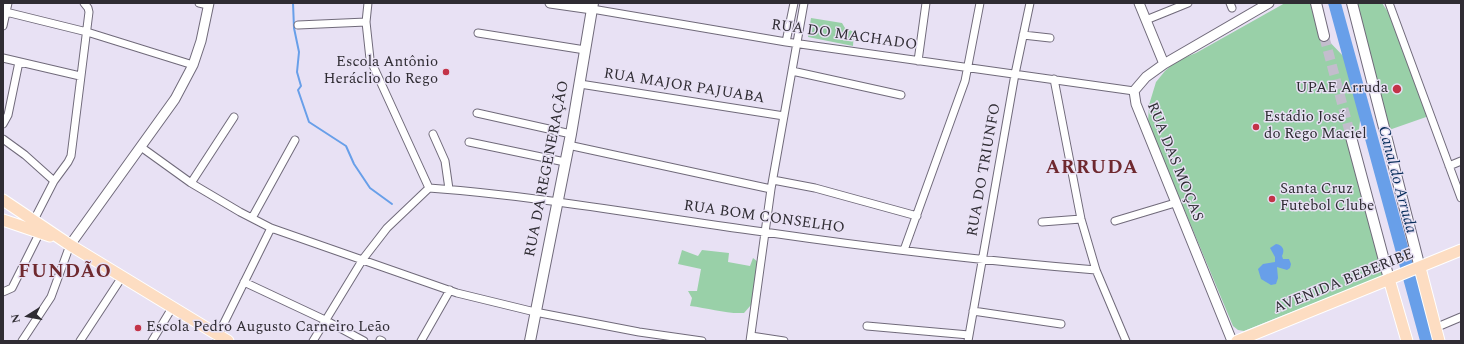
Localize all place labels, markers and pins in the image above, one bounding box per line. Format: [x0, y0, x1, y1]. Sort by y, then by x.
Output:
place label: Escola Antônio Heráclio do Rego [323, 54, 438, 89]
marker: Escola Antônio Heráclio do Rego [441, 67, 451, 77]
place label: UPAE Arruda [1295, 80, 1388, 98]
marker: UPAE Arruda [1391, 83, 1403, 95]
place label: Estádio José do Rego Maciel [1264, 109, 1367, 144]
marker: Estádio José do Rego Maciel [1251, 122, 1261, 132]
place label: Santa Cruz Futebol Clube [1280, 181, 1374, 216]
marker: Santa Cruz Futebol Clube [1267, 194, 1277, 204]
place label: Escola Pedro Augusto Carneiro Leão [146, 319, 390, 337]
marker: Escola Pedro Augusto Carneiro Leão [133, 323, 143, 333]

